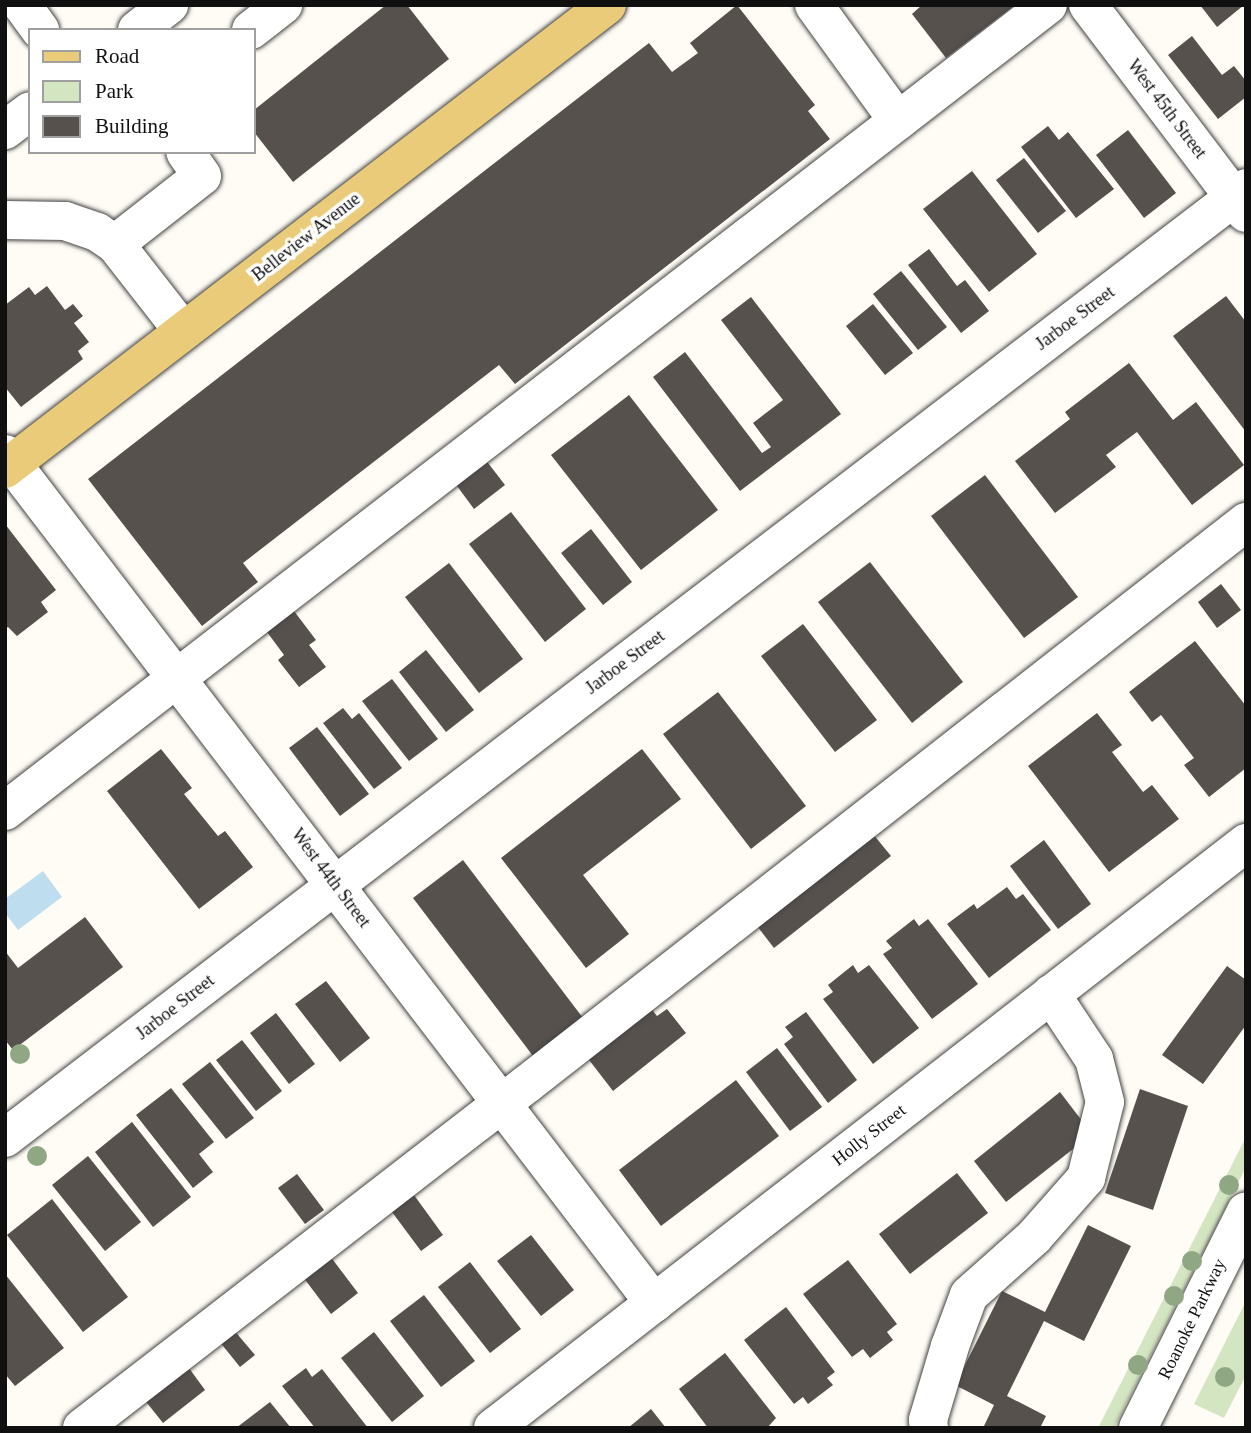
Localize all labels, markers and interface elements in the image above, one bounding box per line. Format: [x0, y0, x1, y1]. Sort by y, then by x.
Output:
legend [28, 28, 256, 154]
text: Road [95, 44, 139, 68]
street label: West 45th Street [1123, 55, 1211, 163]
text: Park [95, 79, 134, 103]
text: Building [95, 114, 169, 138]
street label: Belleview Avenue [247, 188, 365, 286]
street label: Jarboe Street [1031, 281, 1119, 355]
street label: Jarboe Street [581, 625, 669, 699]
street label: West 44th Street [287, 824, 375, 932]
street label: Jarboe Street [132, 970, 218, 1044]
street label: Holly Street [828, 1100, 910, 1170]
street label: Roanoke Parkway [1153, 1255, 1231, 1383]

